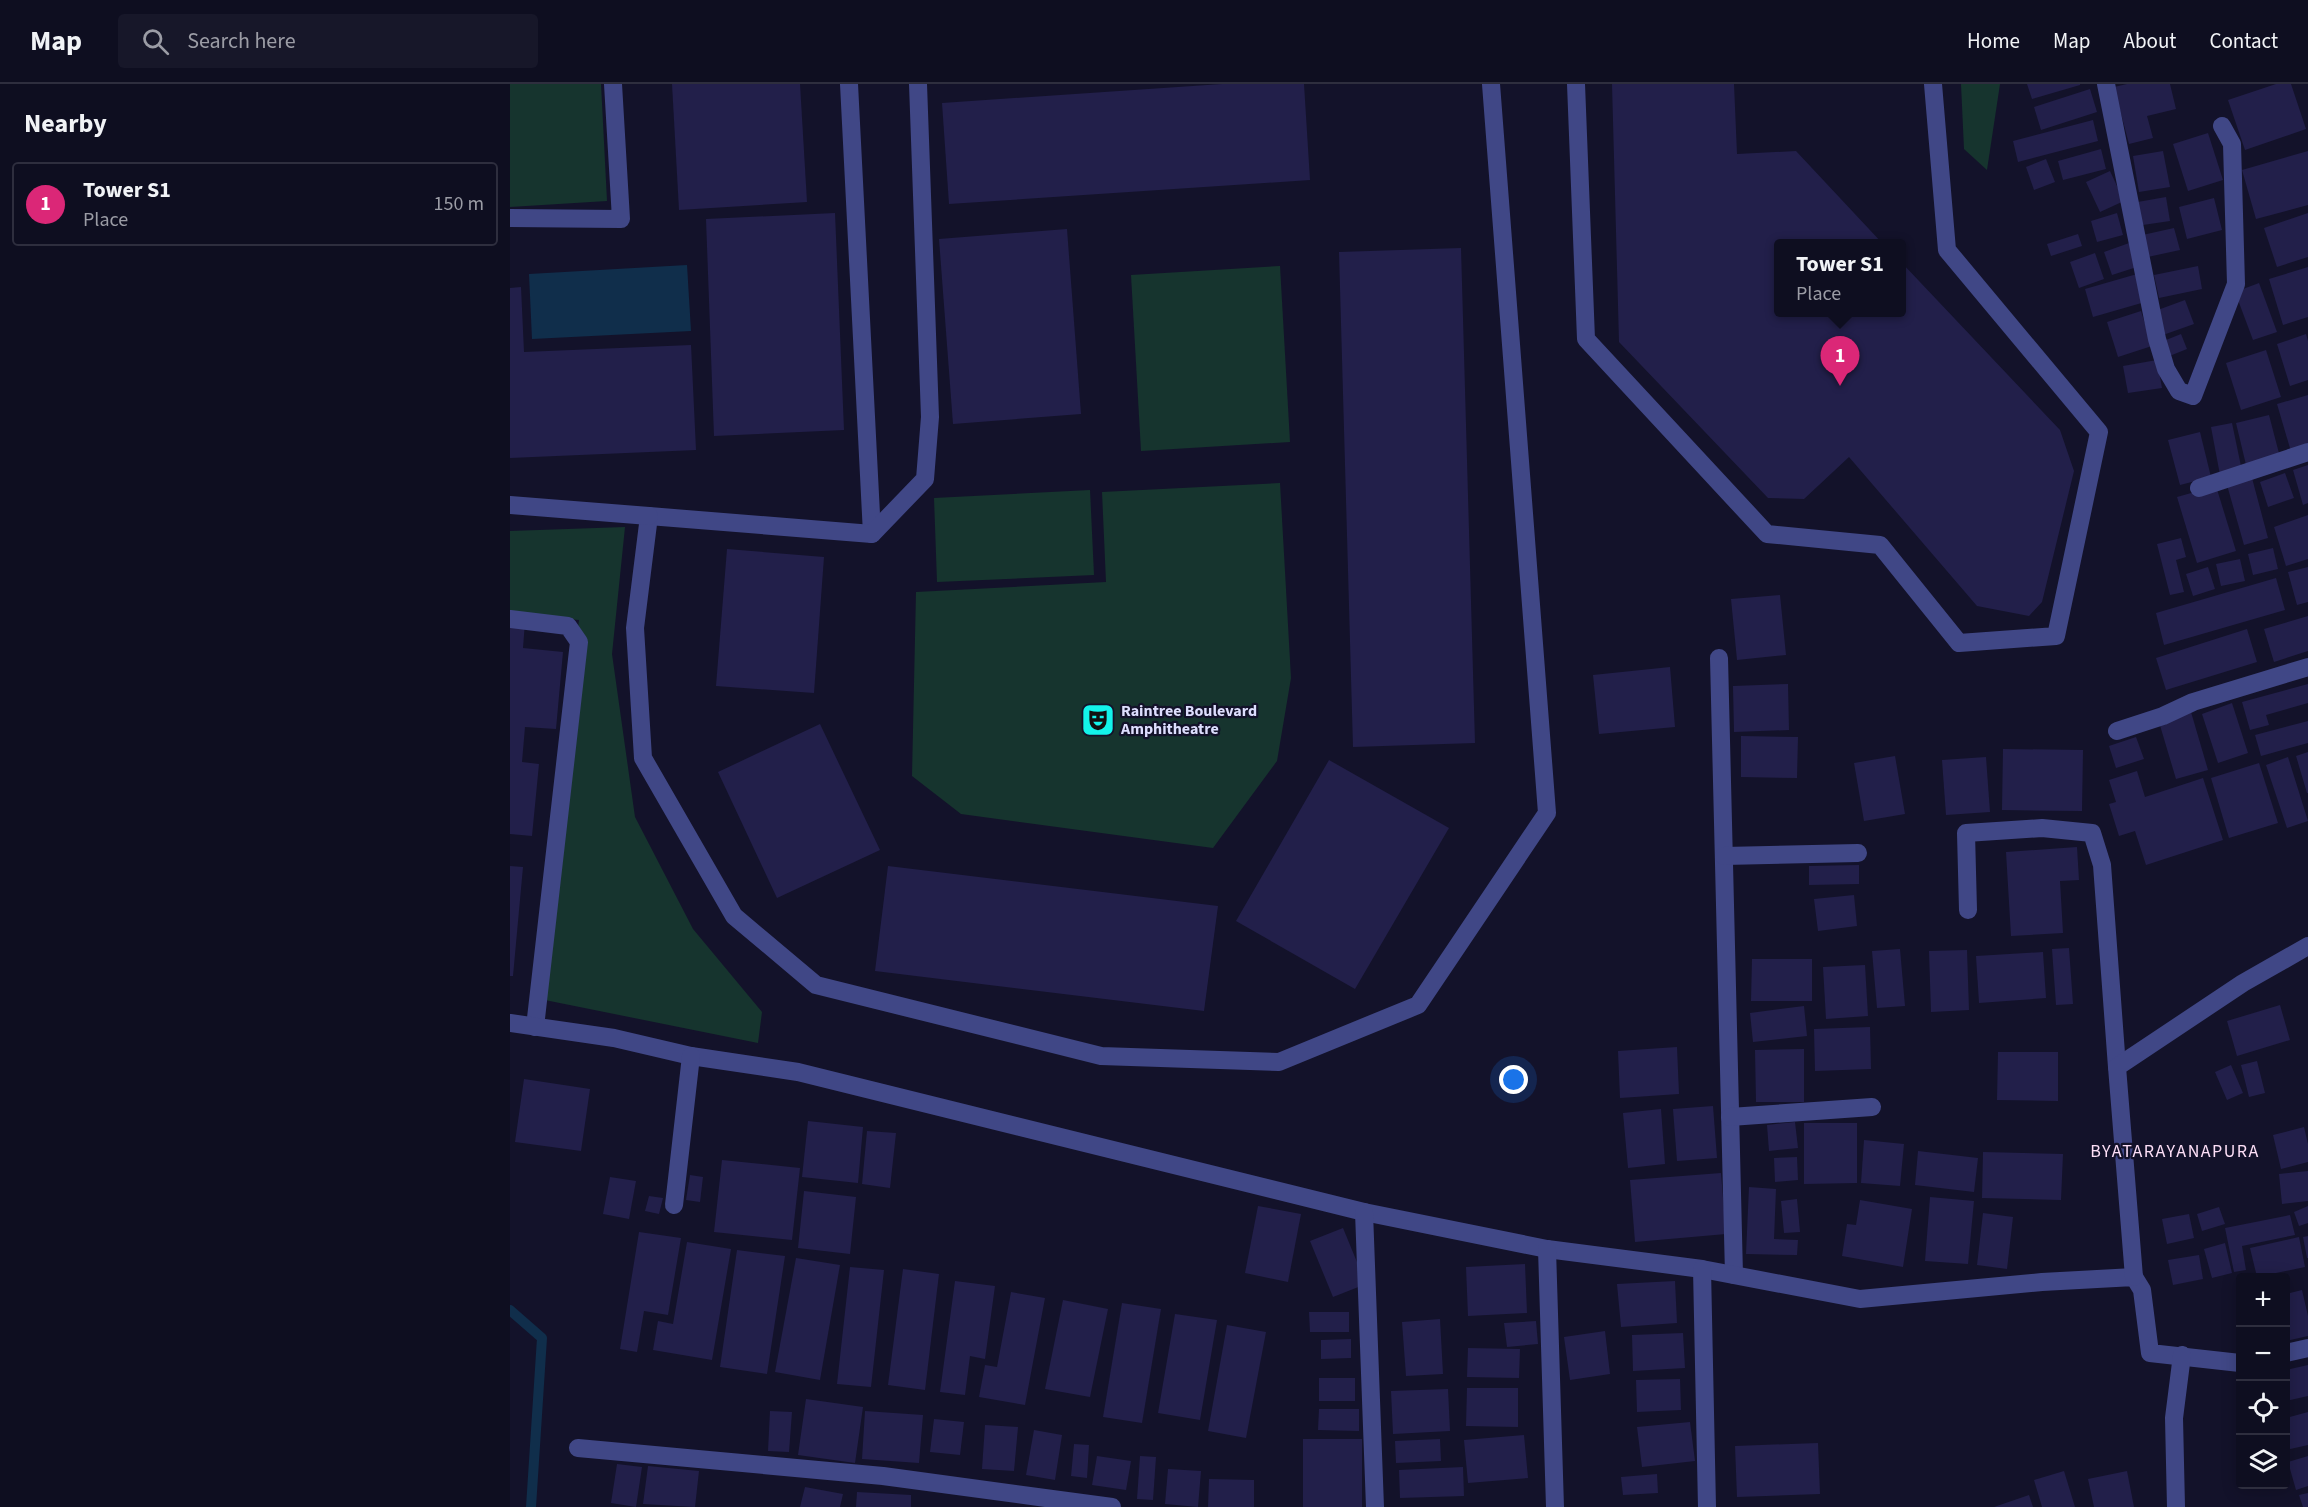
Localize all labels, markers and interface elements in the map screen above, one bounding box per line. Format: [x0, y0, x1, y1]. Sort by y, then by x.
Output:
search box [118, 14, 538, 68]
text: Map [30, 21, 82, 61]
icon: search [139, 25, 172, 58]
text: Search here [187, 25, 296, 57]
text: Home [1967, 26, 2020, 56]
text: Map [2053, 26, 2091, 56]
text: About [2124, 26, 2176, 56]
text: Contact [2209, 26, 2278, 56]
text: Nearby [24, 105, 107, 142]
text: Tower S1 [83, 174, 171, 206]
text: 1 [40, 190, 51, 218]
text: 150 m [434, 190, 484, 218]
text: Place [83, 206, 128, 234]
popup [1774, 239, 1906, 317]
text: Tower S1 [1796, 248, 1884, 280]
text: Place [1796, 280, 1841, 308]
pin: 1 [1820, 336, 1860, 386]
place label: Raintree Boulevard Amphitheatre [1120, 700, 1257, 740]
theatre icon: Raintree Boulevard Amphitheatre [1080, 702, 1116, 738]
your location [1499, 1065, 1528, 1094]
district label: BYATARAYANAPURA [2090, 1139, 2260, 1164]
map controls [2236, 1273, 2290, 1489]
button: + [2236, 1273, 2290, 1327]
button: − [2236, 1327, 2290, 1381]
button: locate [2236, 1381, 2290, 1435]
button: layers [2236, 1435, 2290, 1489]

